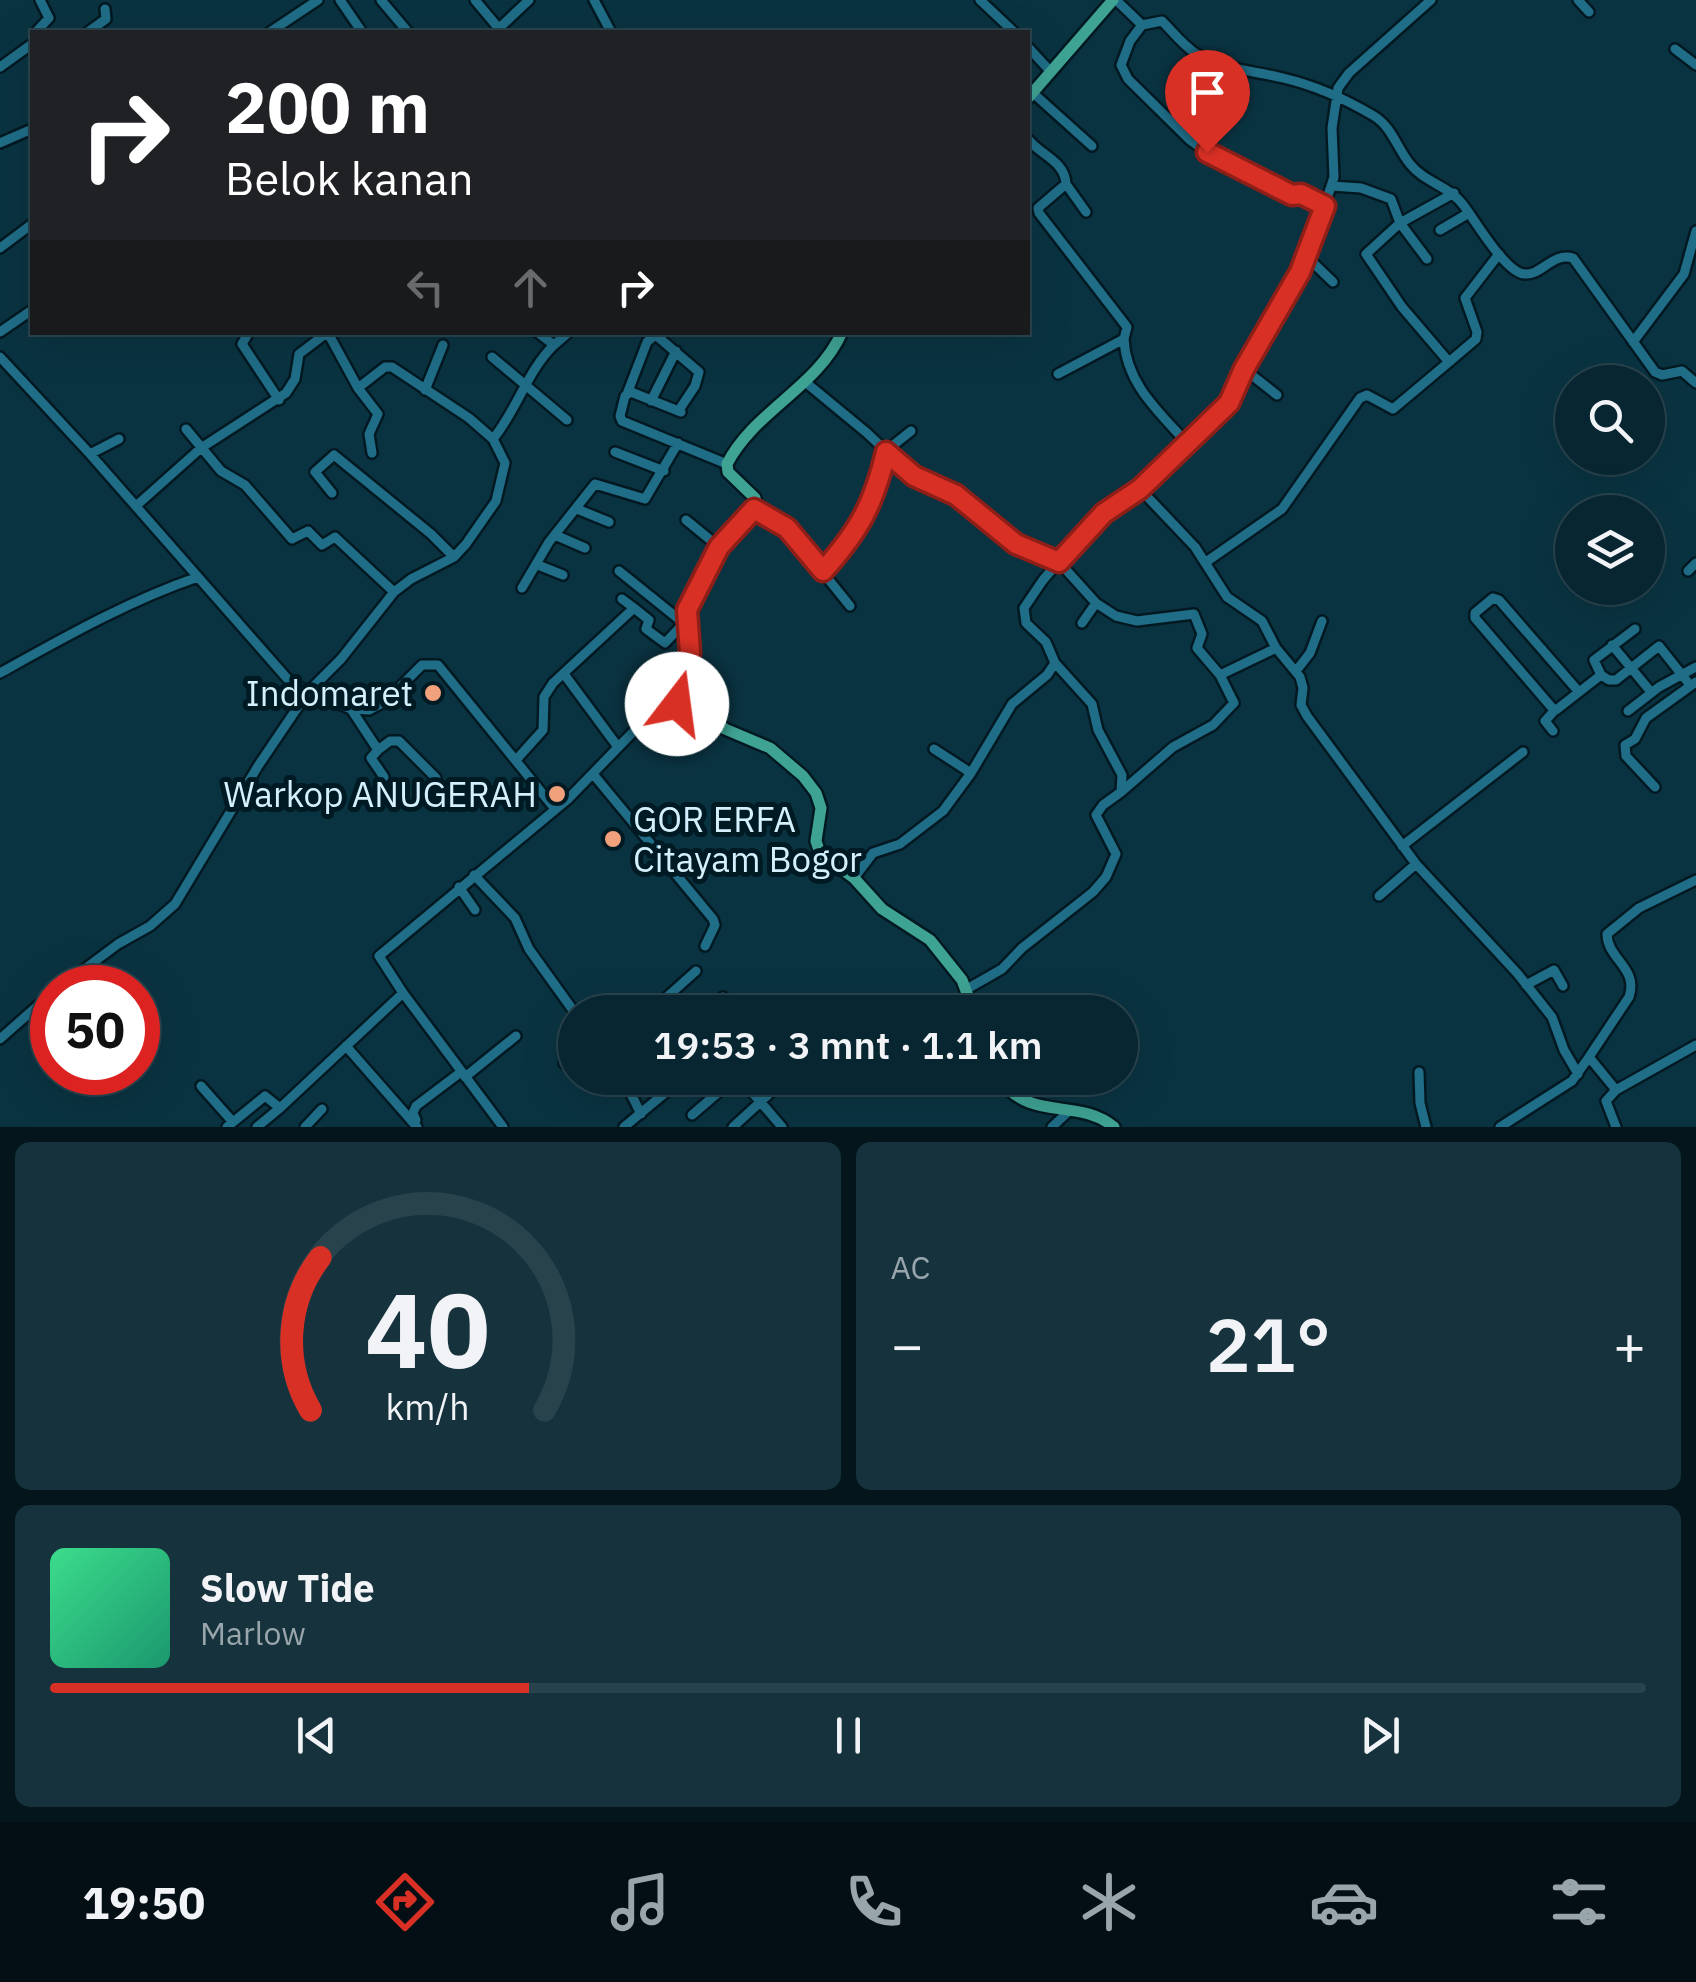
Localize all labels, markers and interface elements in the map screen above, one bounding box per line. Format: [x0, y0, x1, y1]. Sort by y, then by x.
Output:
pin [1165, 50, 1250, 153]
text: 200 m [225, 61, 430, 152]
icon: arrive [1180, 65, 1235, 120]
icon: right [60, 70, 190, 200]
text: Belok kanan [225, 149, 474, 207]
icon: left [398, 260, 453, 315]
icon: ahead [503, 260, 558, 315]
icon: right [608, 260, 663, 315]
map controls [1555, 365, 1665, 605]
button: search [1555, 365, 1665, 475]
button: layers [1555, 495, 1665, 605]
position arrow [625, 652, 729, 756]
place label: Indomaret [246, 670, 413, 716]
marker: Indomaret [422, 682, 444, 704]
place label: Warkop ANUGERAH [223, 771, 537, 817]
marker: Warkop ANUGERAH [546, 783, 568, 805]
place label: GOR ERFA Citayam Bogor [633, 796, 862, 882]
marker: GOR ERFA Citayam Bogor [602, 828, 624, 850]
speed limit sign: 50 [30, 965, 160, 1095]
text: 19:53 · 3 mnt · 1.1 km [654, 1020, 1042, 1069]
text: AC [891, 1246, 930, 1288]
text: 40 [365, 1261, 490, 1397]
text: 21° [1206, 1295, 1331, 1393]
text: − [891, 1309, 924, 1380]
text: + [1613, 1309, 1646, 1380]
text: km/h [386, 1383, 470, 1430]
text: Slow Tide [200, 1563, 375, 1612]
text: Marlow [200, 1612, 306, 1654]
icon: previous [289, 1708, 344, 1763]
icon: pause [821, 1708, 876, 1763]
icon: next [1353, 1708, 1408, 1763]
icon: directions [370, 1867, 440, 1937]
icon: music [605, 1867, 675, 1937]
icon: phone [839, 1867, 909, 1937]
icon: climate [1074, 1867, 1144, 1937]
icon: car [1309, 1867, 1379, 1937]
icon: filters [1544, 1867, 1614, 1937]
text: 19:50 [82, 1873, 205, 1931]

